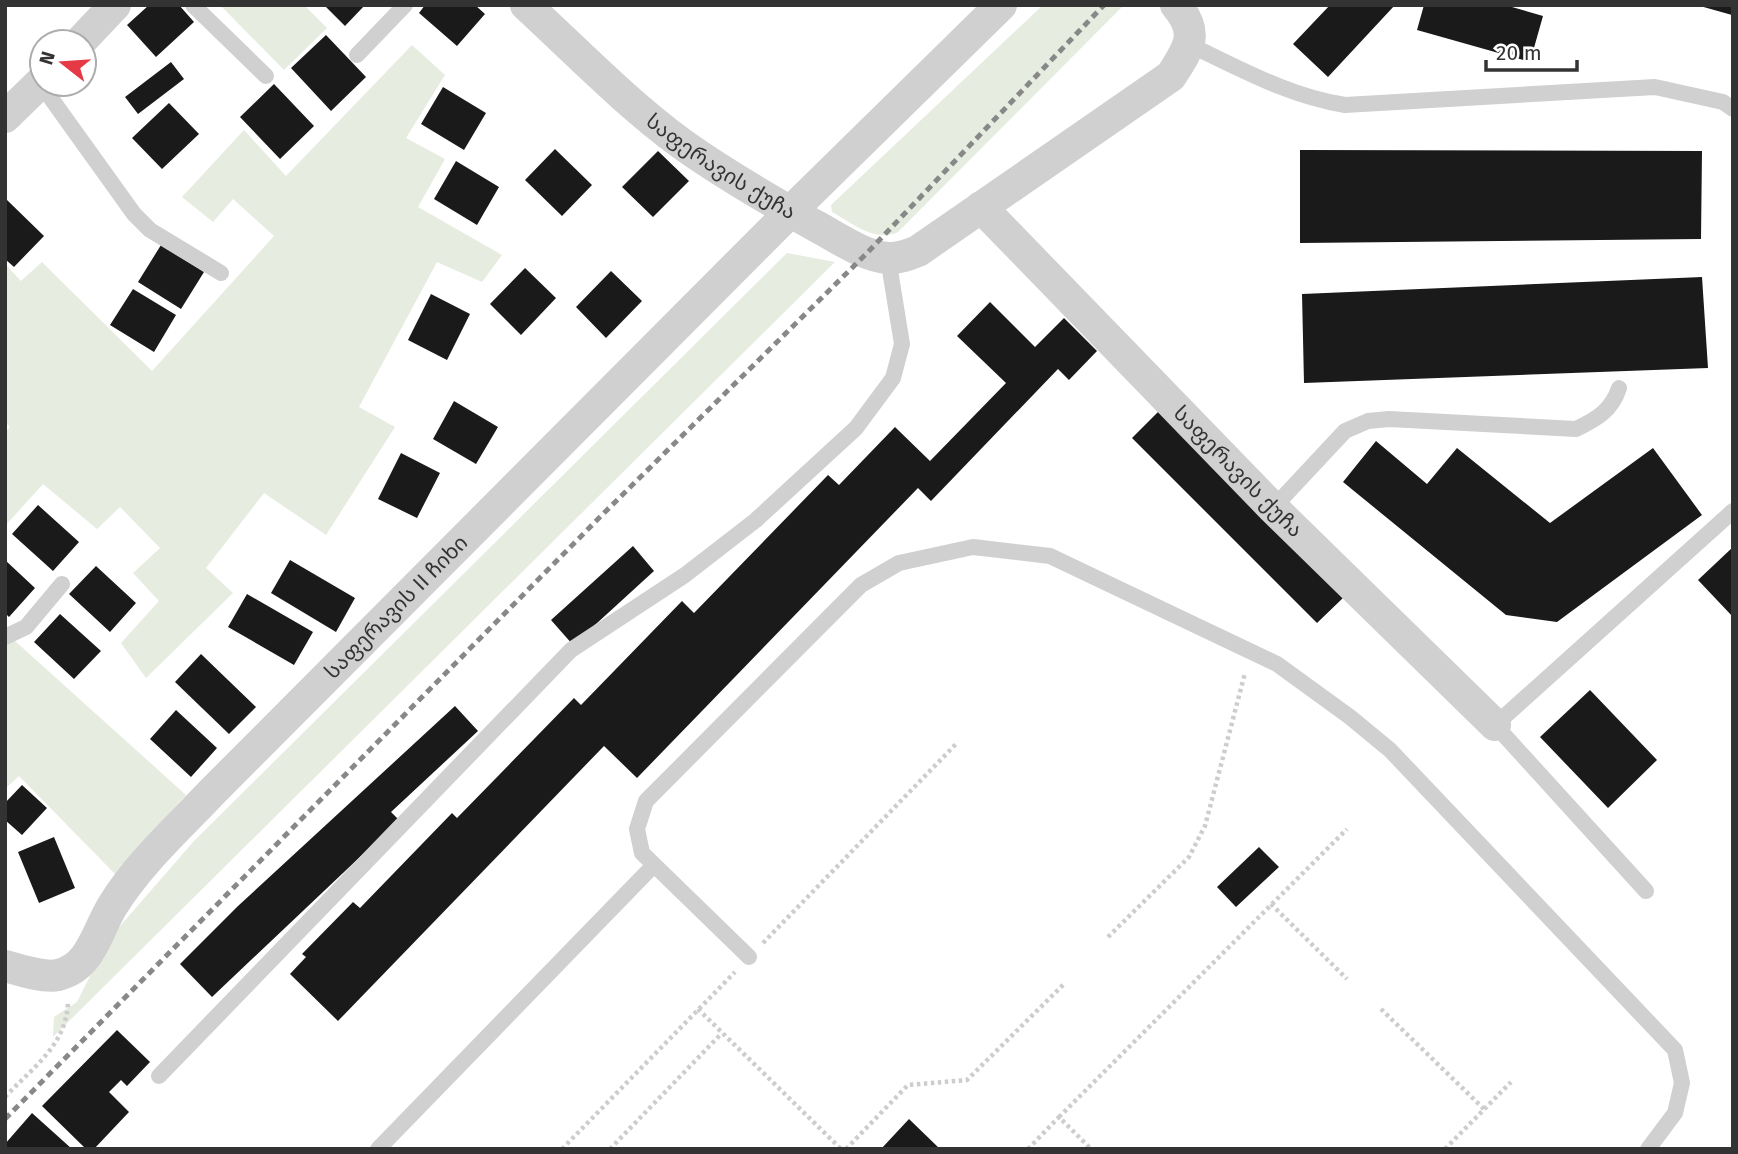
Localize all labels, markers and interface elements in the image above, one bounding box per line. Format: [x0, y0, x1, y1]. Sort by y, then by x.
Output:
north arrow [28, 28, 98, 98]
scale bar [1486, 28, 1577, 72]
text: 20 m [1496, 40, 1542, 66]
text: N [34, 49, 60, 68]
street label: საფერავის ქუჩა [641, 108, 800, 225]
street label: საფერავის ქუჩა [1168, 400, 1308, 543]
street label: საფერავის II ჩიხი [319, 530, 473, 684]

